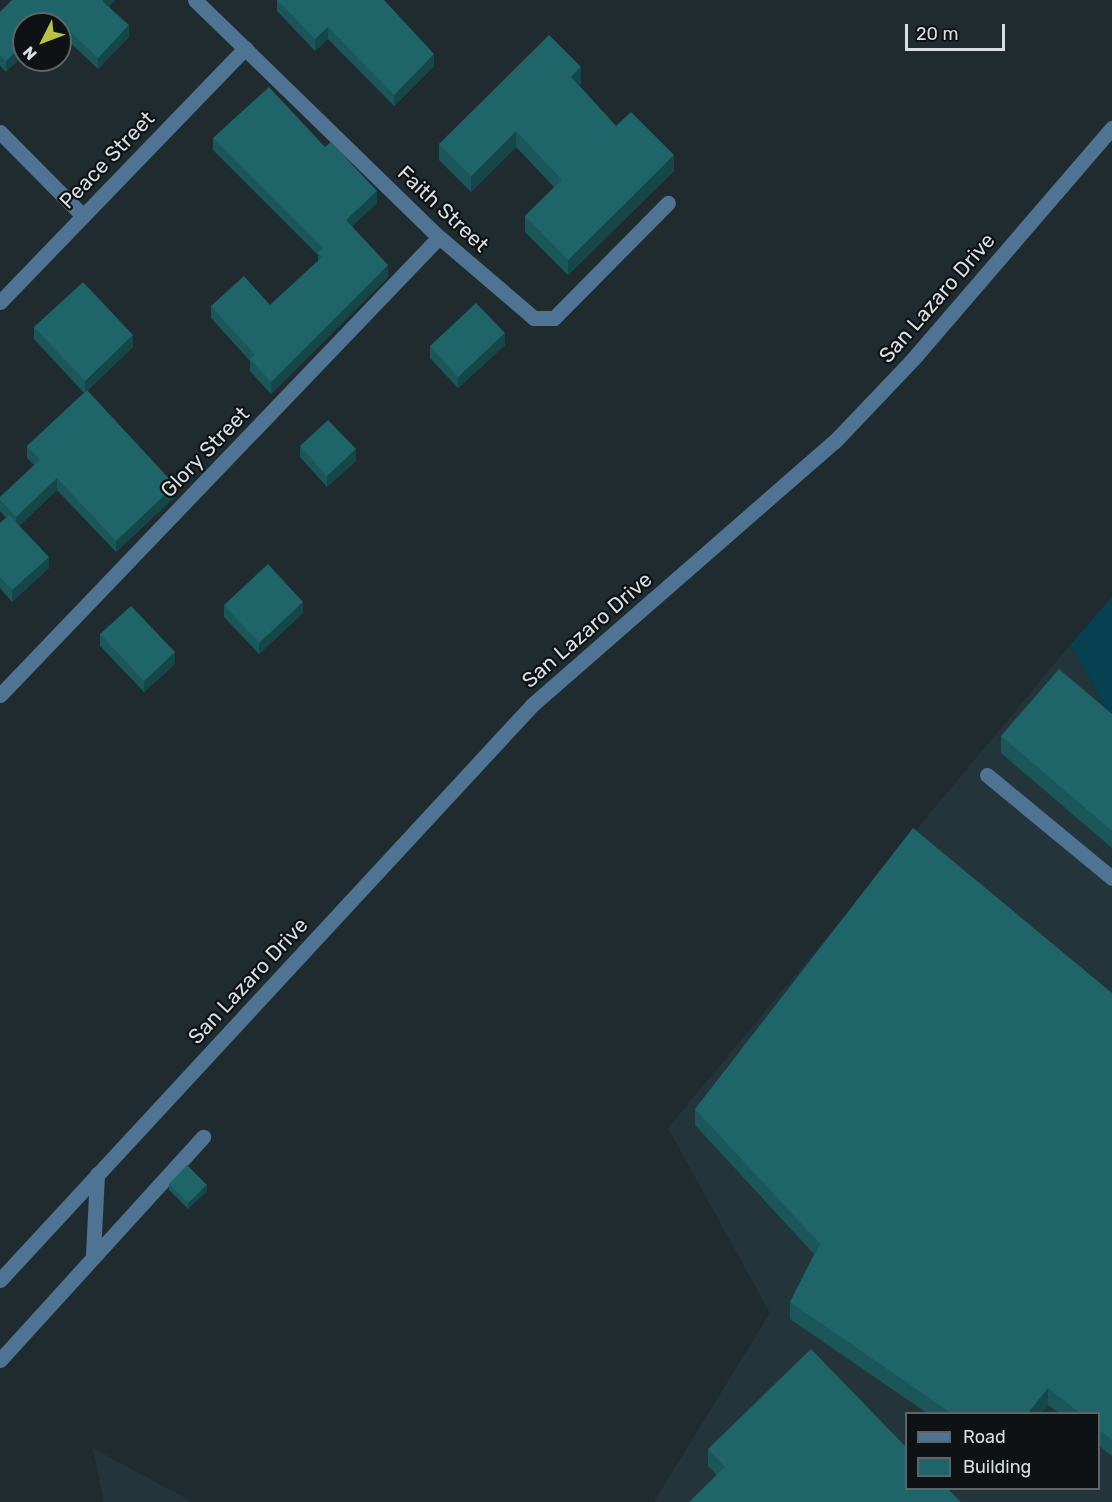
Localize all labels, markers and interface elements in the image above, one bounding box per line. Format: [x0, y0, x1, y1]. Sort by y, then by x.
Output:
north arrow [12, 12, 72, 72]
scale bar [908, 12, 1008, 50]
text: 20 m [916, 23, 958, 45]
text: N [19, 42, 41, 64]
street label: Peace Street [54, 106, 160, 214]
street label: Faith Street [392, 161, 494, 257]
street label: San Lazaro Drive [874, 228, 1000, 368]
street label: Glory Street [155, 401, 255, 503]
street label: San Lazaro Drive [517, 567, 657, 693]
street label: San Lazaro Drive [183, 913, 313, 1049]
legend [905, 1412, 1100, 1490]
text: Road [963, 1426, 1006, 1448]
text: Building [963, 1456, 1031, 1478]

